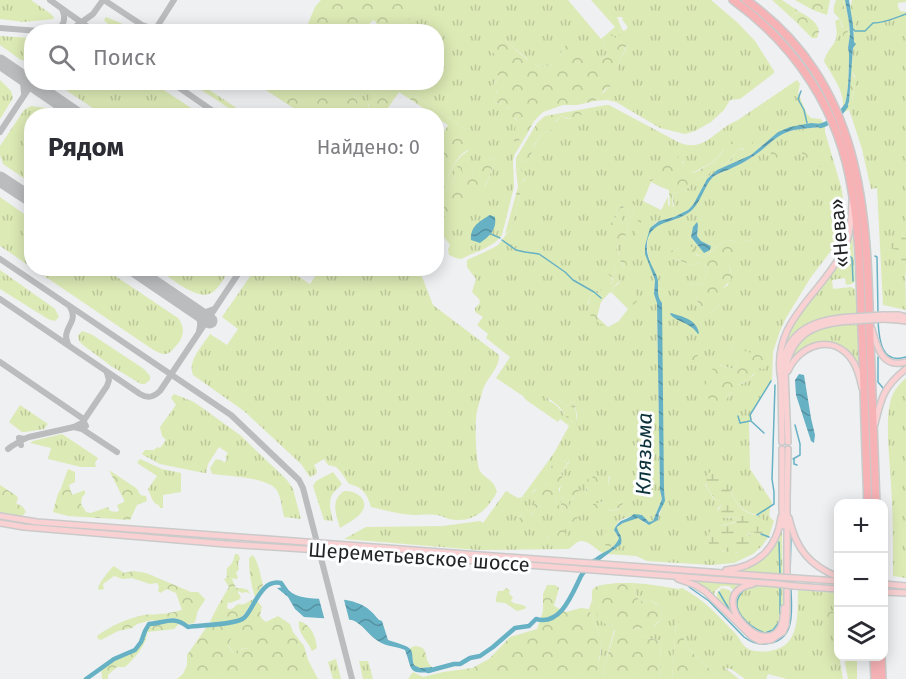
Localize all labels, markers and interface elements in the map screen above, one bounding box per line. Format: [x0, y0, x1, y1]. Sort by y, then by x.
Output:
search box [24, 24, 444, 90]
icon: search [45, 41, 78, 74]
text: Поиск [93, 44, 156, 71]
text: Рядом [48, 132, 124, 163]
text: Найдено: 0 [317, 135, 420, 159]
street label: «Нева» [824, 197, 854, 269]
water label: Клязьма [630, 412, 658, 496]
map controls [834, 499, 888, 661]
button: + [834, 499, 888, 553]
street label: Шереметьевское шоссе [307, 537, 531, 577]
button: − [834, 553, 888, 607]
button: layers [834, 607, 888, 661]

